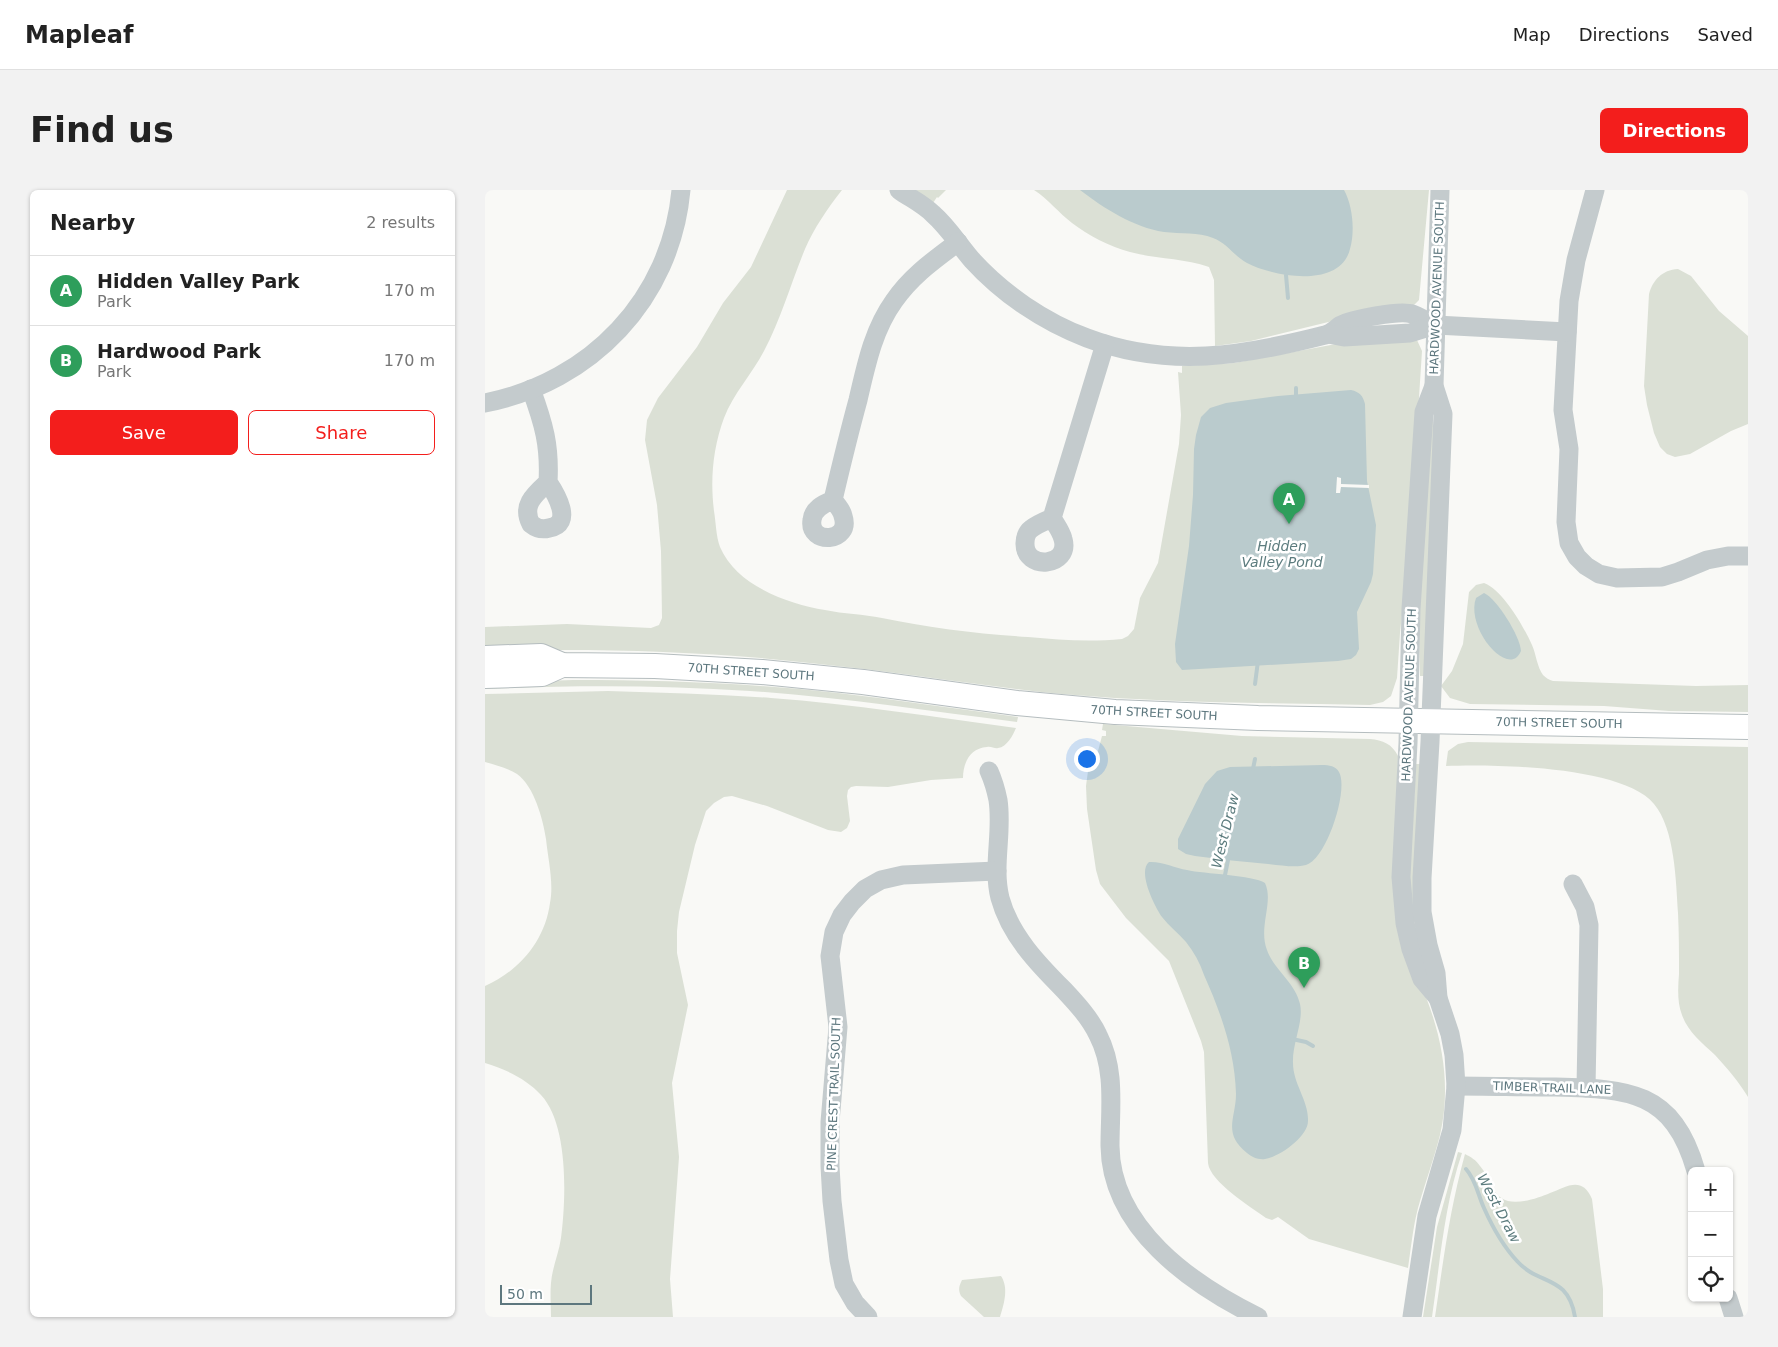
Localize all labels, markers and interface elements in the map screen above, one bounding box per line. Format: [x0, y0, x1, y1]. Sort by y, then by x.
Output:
text: Mapleaf [25, 21, 133, 49]
text: Map [1513, 24, 1551, 45]
text: Directions [1579, 24, 1669, 45]
text: Saved [1697, 24, 1753, 45]
button: Directions [1600, 108, 1748, 153]
text: Find us [30, 110, 174, 150]
street label: HARDWOOD AVENUE SOUTH [1427, 201, 1447, 375]
text: Nearby [50, 211, 135, 235]
text: 2 results [366, 213, 435, 232]
text: Hidden Valley Park [97, 270, 299, 292]
text: A [60, 281, 72, 300]
text: 170 m [384, 281, 435, 300]
text: Park [97, 292, 132, 311]
text: Hardwood Park [97, 340, 261, 362]
text: B [60, 351, 72, 370]
text: 170 m [384, 351, 435, 370]
text: Park [97, 362, 132, 381]
button: Save [50, 410, 238, 455]
button: Share [248, 410, 435, 455]
pin: A [1273, 483, 1305, 524]
water label: Hidden Valley Pond [1241, 538, 1323, 570]
street label: HARDWOOD AVENUE SOUTH [1399, 608, 1419, 782]
street label: 70TH STREET SOUTH [687, 661, 815, 683]
street label: 70TH STREET SOUTH [1090, 703, 1218, 723]
street label: 70TH STREET SOUTH [1495, 715, 1623, 731]
your location [1074, 746, 1100, 772]
water label: West Draw [1208, 792, 1242, 870]
pin: B [1288, 947, 1320, 988]
street label: PINE CREST TRAIL SOUTH [824, 1017, 844, 1171]
street label: TIMBER TRAIL LANE [1492, 1079, 1611, 1097]
map controls [1688, 1167, 1733, 1302]
button: + [1688, 1167, 1733, 1212]
water label: West Draw [1474, 1171, 1524, 1246]
button: − [1688, 1212, 1733, 1257]
button: locate [1688, 1257, 1733, 1302]
scale bar [500, 1282, 593, 1305]
text: 50 m [507, 1286, 543, 1302]

